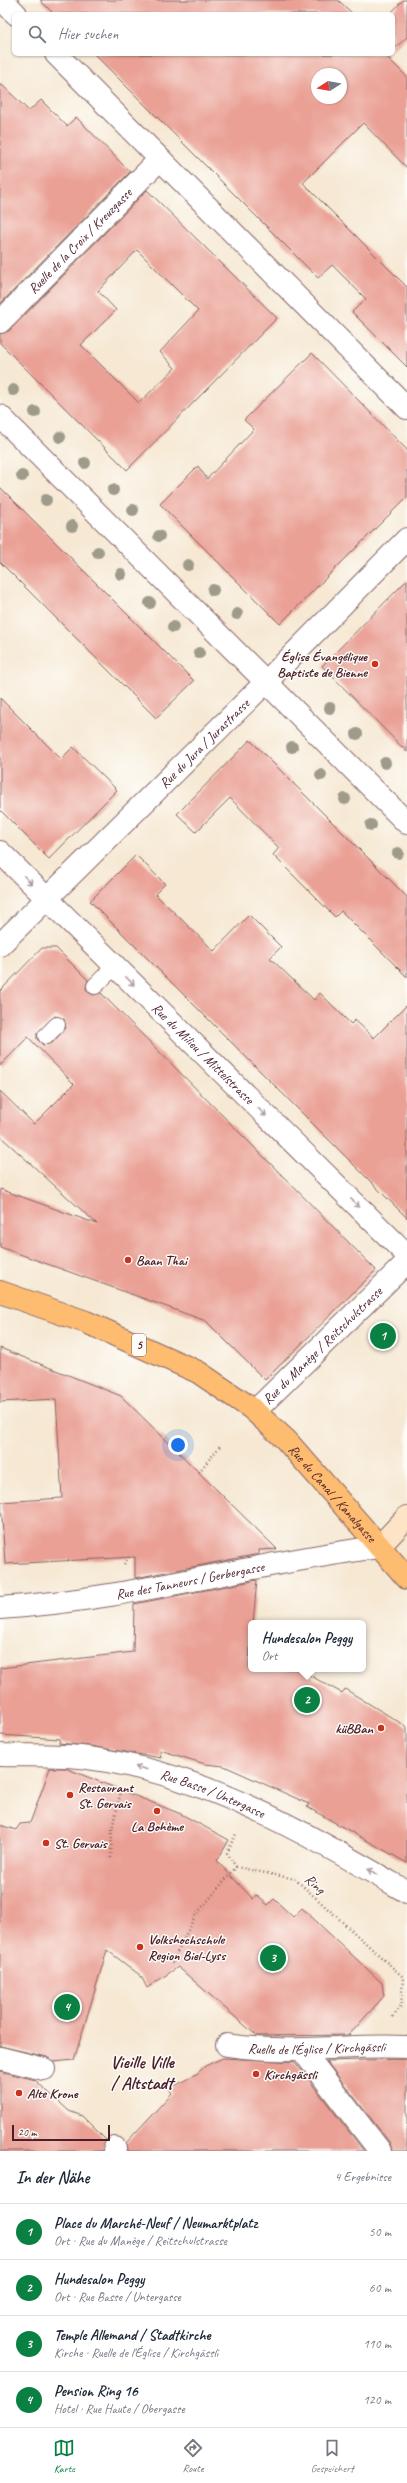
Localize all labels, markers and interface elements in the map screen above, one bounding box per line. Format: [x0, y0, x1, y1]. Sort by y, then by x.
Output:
search box [12, 12, 395, 56]
icon: search [26, 23, 48, 45]
text: Hier suchen [58, 25, 118, 44]
north arrow [311, 68, 347, 104]
street label: Ruelle de la Croix / Kreuzgasse [24, 183, 136, 297]
place label: Église Évangélique Baptiste de Bienne [277, 648, 368, 681]
marker: Église Évangélique Baptiste de Bienne [370, 659, 380, 669]
street label: Rue du Jura / Jurastrasse [156, 694, 254, 791]
one-way arrow [23, 875, 32, 885]
one-way arrow [125, 976, 135, 986]
street label: Rue du Milieu / Mittelstrasse [149, 999, 259, 1108]
one-way arrow [257, 1107, 267, 1117]
one-way arrow [350, 1198, 360, 1208]
place label: Baan Thai [136, 1252, 189, 1269]
marker: Baan Thai [123, 1255, 133, 1265]
street label: Rue du Manège / Reitschulstrasse [259, 1282, 386, 1407]
pin: 1 [370, 1321, 396, 1351]
road number: 5 [132, 1334, 146, 1356]
your location [168, 1435, 188, 1455]
street label: Rue du Canal / Kanalgasse [285, 1441, 381, 1547]
street label: Rue des Tanneurs / Gerbergasse [115, 1557, 267, 1602]
popup [248, 1620, 366, 1672]
text: Hundesalon Peggy [262, 1629, 352, 1648]
text: Ort [262, 1648, 277, 1664]
pin: 2 [294, 1685, 320, 1715]
place label: küBBan [335, 1720, 374, 1737]
marker: küBBan [376, 1723, 386, 1733]
one-way arrow [134, 1764, 147, 1771]
street label: Rue Basse / Untergasse [158, 1765, 269, 1822]
place label: Restaurant St. Gervais [78, 1779, 135, 1812]
marker: Restaurant St. Gervais [65, 1790, 75, 1800]
marker: La Bohème [152, 1806, 162, 1816]
place label: La Bohème [131, 1818, 184, 1835]
place label: St. Gervais [54, 1835, 109, 1852]
marker: St. Gervais [41, 1838, 51, 1848]
one-way arrow [367, 1868, 379, 1876]
street label: Ring [301, 1871, 329, 1898]
place label: Volkshochschule Region Biel-Lyss [148, 1931, 227, 1964]
marker: Volkshochschule Region Biel-Lyss [135, 1942, 145, 1952]
pin: 3 [260, 1943, 286, 1973]
pin: 4 [54, 1992, 80, 2022]
street label: Ruelle de l'Église / Kirchgässli [248, 2038, 388, 2058]
district label: Vieille Ville / Altstadt [110, 2051, 176, 2094]
place label: Kirchgässli [264, 2066, 319, 2083]
marker: Kirchgässli [251, 2069, 261, 2079]
place label: Alte Krone [27, 2085, 79, 2102]
marker: Alte Krone [14, 2088, 24, 2098]
scale bar [12, 2123, 110, 2142]
text: 20 m [18, 2125, 37, 2139]
text: In der Nähe [16, 2167, 89, 2188]
text: 4 Ergebnisse [335, 2169, 391, 2185]
text: Place du Marché-Neuf / Neumarktplatz [54, 2214, 257, 2233]
text: 1 [26, 2224, 32, 2240]
text: 50 m [369, 2224, 391, 2240]
text: Ort · Rue du Manège / Reitschulstrasse [54, 2233, 227, 2249]
text: Hundesalon Peggy [54, 2270, 144, 2289]
text: 2 [26, 2280, 32, 2296]
text: 60 m [369, 2280, 391, 2296]
text: Ort · Rue Basse / Untergasse [54, 2289, 181, 2305]
text: Temple Allemand / Stadtkirche [54, 2326, 211, 2345]
text: 3 [26, 2336, 32, 2352]
text: 110 m [363, 2336, 391, 2352]
text: Kirche · Ruelle de l'Église / Kirchgässli [54, 2345, 218, 2361]
text: Pension Ring 16 [54, 2382, 138, 2401]
text: 4 [26, 2392, 32, 2408]
text: 120 m [363, 2392, 391, 2408]
text: Hotel · Rue Haute / Obergasse [54, 2401, 185, 2417]
tab: Karte [53, 2437, 75, 2475]
tab: Route [182, 2437, 204, 2475]
tab: Gespeichert [311, 2437, 354, 2475]

